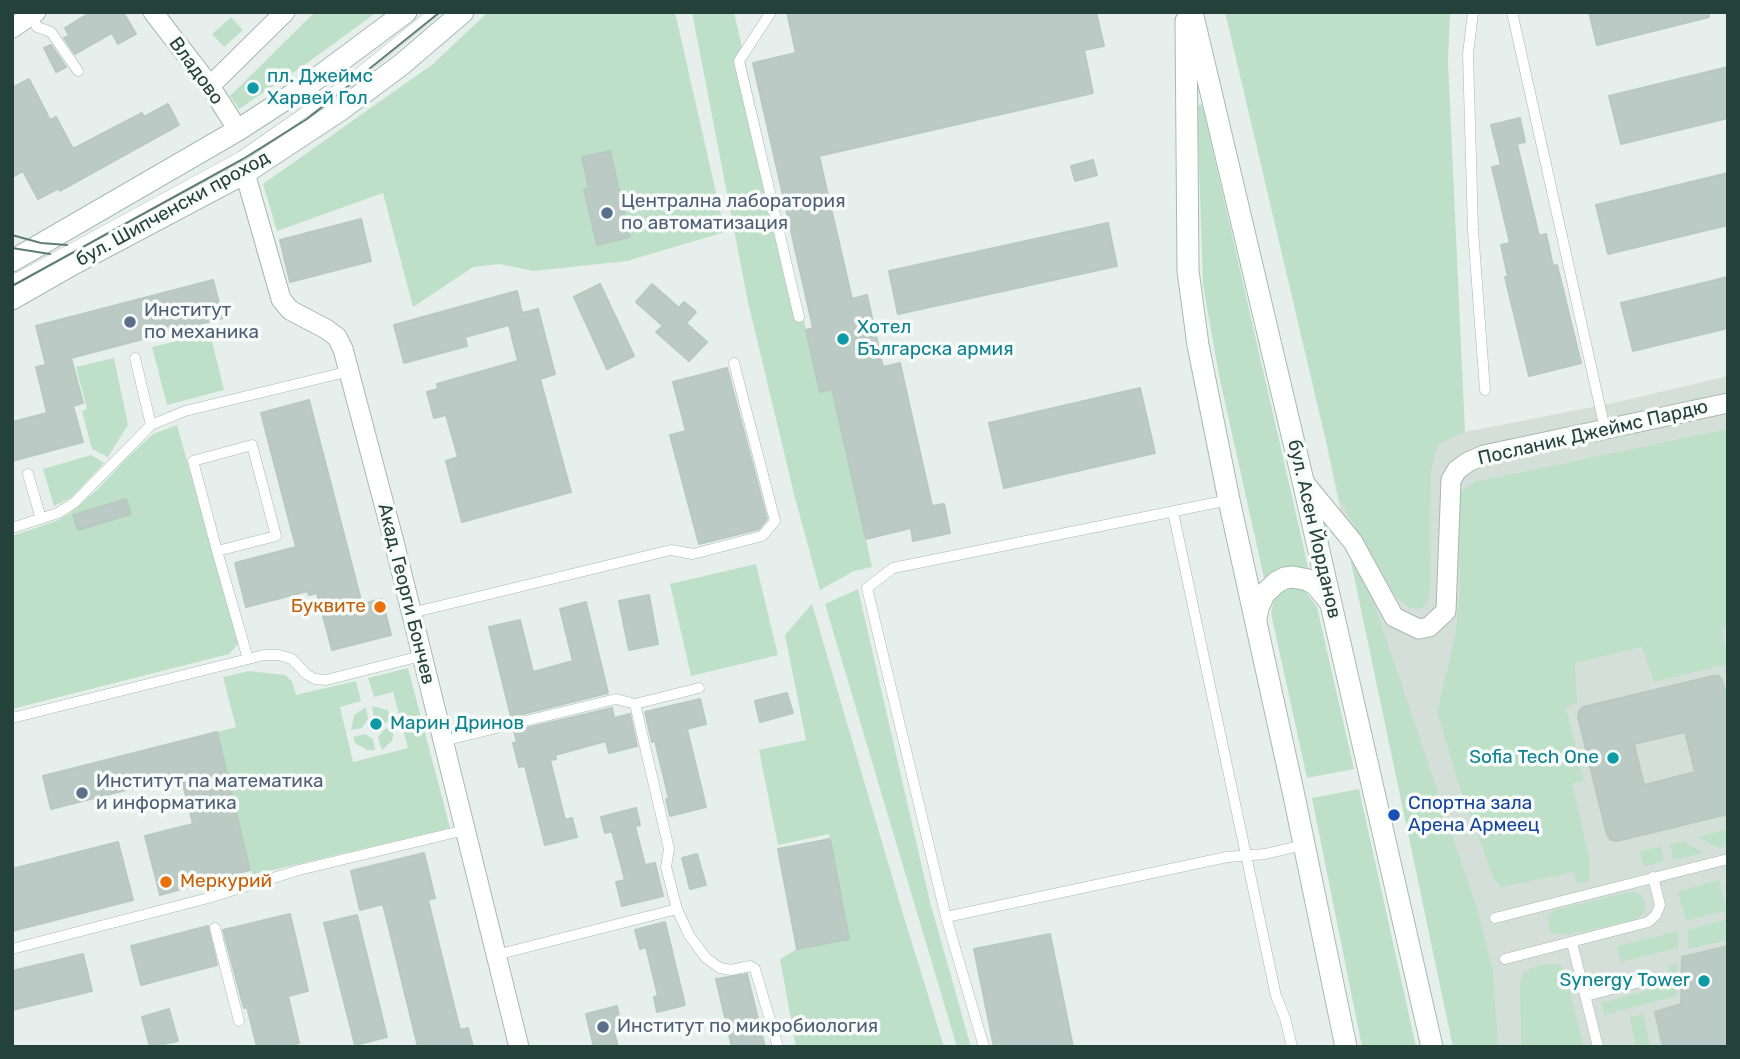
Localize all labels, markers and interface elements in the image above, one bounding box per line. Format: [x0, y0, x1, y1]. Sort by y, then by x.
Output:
street label: Владово [164, 33, 228, 109]
place label: пл. Джеймс Харвей Гол [267, 66, 373, 110]
marker: пл. Джеймс Харвей Гол [245, 80, 261, 96]
street label: бул. Шипченски проход [72, 146, 274, 272]
place label: Централна лаборатория по автоматизация [621, 191, 846, 235]
marker: Централна лаборатория по автоматизация [599, 205, 615, 221]
place label: Институт по механика [144, 300, 259, 344]
marker: Институт по механика [122, 314, 138, 330]
place label: Хотел Българска армия [857, 317, 1014, 361]
marker: Хотел Българска армия [835, 331, 851, 347]
street label: Посланик Джеймс Пардю [1476, 395, 1710, 471]
street label: бул. Асен Йорданов [1282, 437, 1346, 621]
street label: Акад. Георги Бончев [373, 501, 439, 687]
place label: Буквите [291, 596, 366, 618]
marker: Буквите [372, 599, 388, 615]
place label: Марин Дринов [390, 713, 524, 735]
marker: Марин Дринов [368, 716, 384, 732]
place label: Sofia Tech One [1469, 747, 1599, 769]
marker: Sofia Tech One [1605, 750, 1621, 766]
place label: Институт па математика и информатика [96, 771, 324, 815]
marker: Институт па математика и информатика [74, 785, 90, 801]
place label: Спортна зала Арена Армеец [1408, 793, 1539, 837]
marker: Спортна зала Арена Армеец [1386, 807, 1402, 823]
place label: Меркурий [180, 871, 272, 893]
marker: Меркурий [158, 874, 174, 890]
place label: Synergy Tower [1559, 970, 1690, 992]
marker: Synergy Tower [1696, 973, 1712, 989]
place label: Институт по микробиология [617, 1016, 878, 1038]
marker: Институт по микробиология [595, 1019, 611, 1035]

